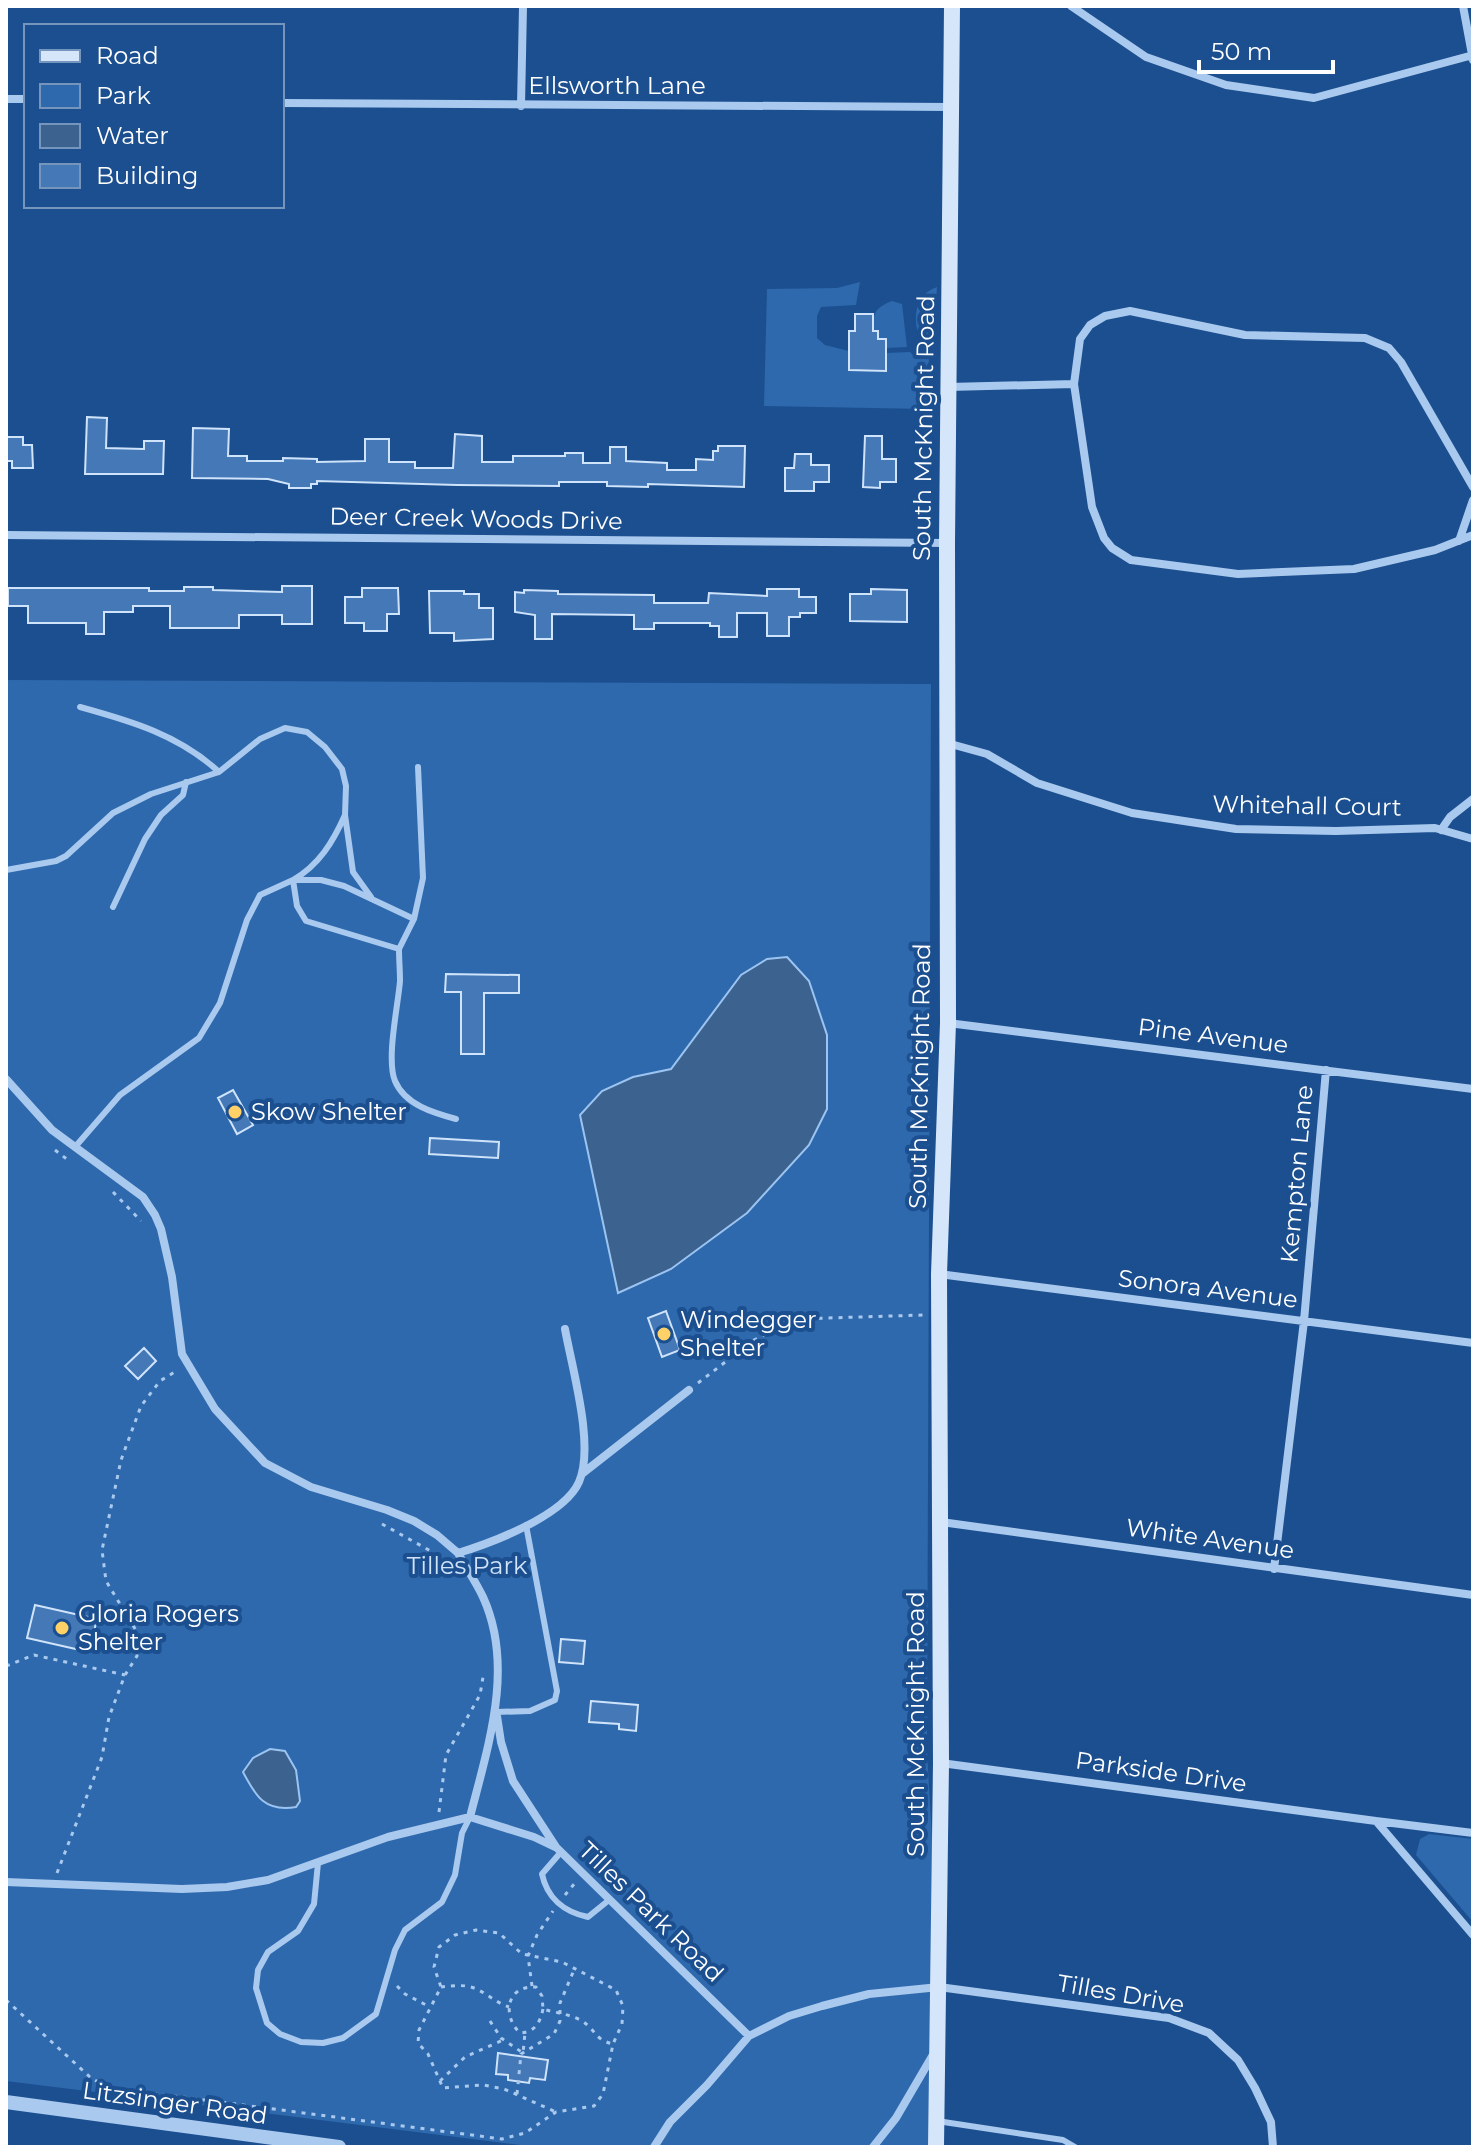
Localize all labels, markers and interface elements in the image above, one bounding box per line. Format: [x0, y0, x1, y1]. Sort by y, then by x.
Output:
legend [24, 24, 284, 208]
scale bar [1199, 24, 1333, 74]
text: 50 m [1211, 37, 1272, 66]
text: Road [96, 41, 159, 70]
street label: Ellsworth Lane [528, 71, 706, 100]
text: Park [96, 81, 151, 110]
text: Water [96, 121, 169, 150]
text: Building [96, 161, 199, 190]
street label: South McKnight Road [907, 295, 940, 561]
street label: Deer Creek Woods Drive [329, 501, 623, 536]
street label: Whitehall Court [1212, 789, 1402, 822]
street label: South McKnight Road [903, 943, 936, 1209]
street label: Pine Avenue [1136, 1012, 1290, 1059]
street label: Kempton Lane [1274, 1084, 1319, 1264]
place label: Skow Shelter [251, 1097, 407, 1126]
marker: Skow Shelter [226, 1103, 244, 1121]
street label: Sonora Avenue [1117, 1263, 1300, 1314]
place label: Windegger Shelter [680, 1305, 817, 1362]
marker: Windegger Shelter [655, 1325, 673, 1343]
street label: White Avenue [1124, 1512, 1296, 1565]
park label: Tilles Park [407, 1551, 528, 1580]
street label: South McKnight Road [901, 1591, 930, 1857]
place label: Gloria Rogers Shelter [78, 1599, 239, 1656]
marker: Gloria Rogers Shelter [53, 1619, 71, 1637]
street label: Parkside Drive [1074, 1745, 1249, 1798]
street label: Tilles Park Road [573, 1835, 730, 1988]
street label: Tilles Drive [1055, 1968, 1187, 2019]
street label: Litzsinger Road [81, 2075, 269, 2130]

